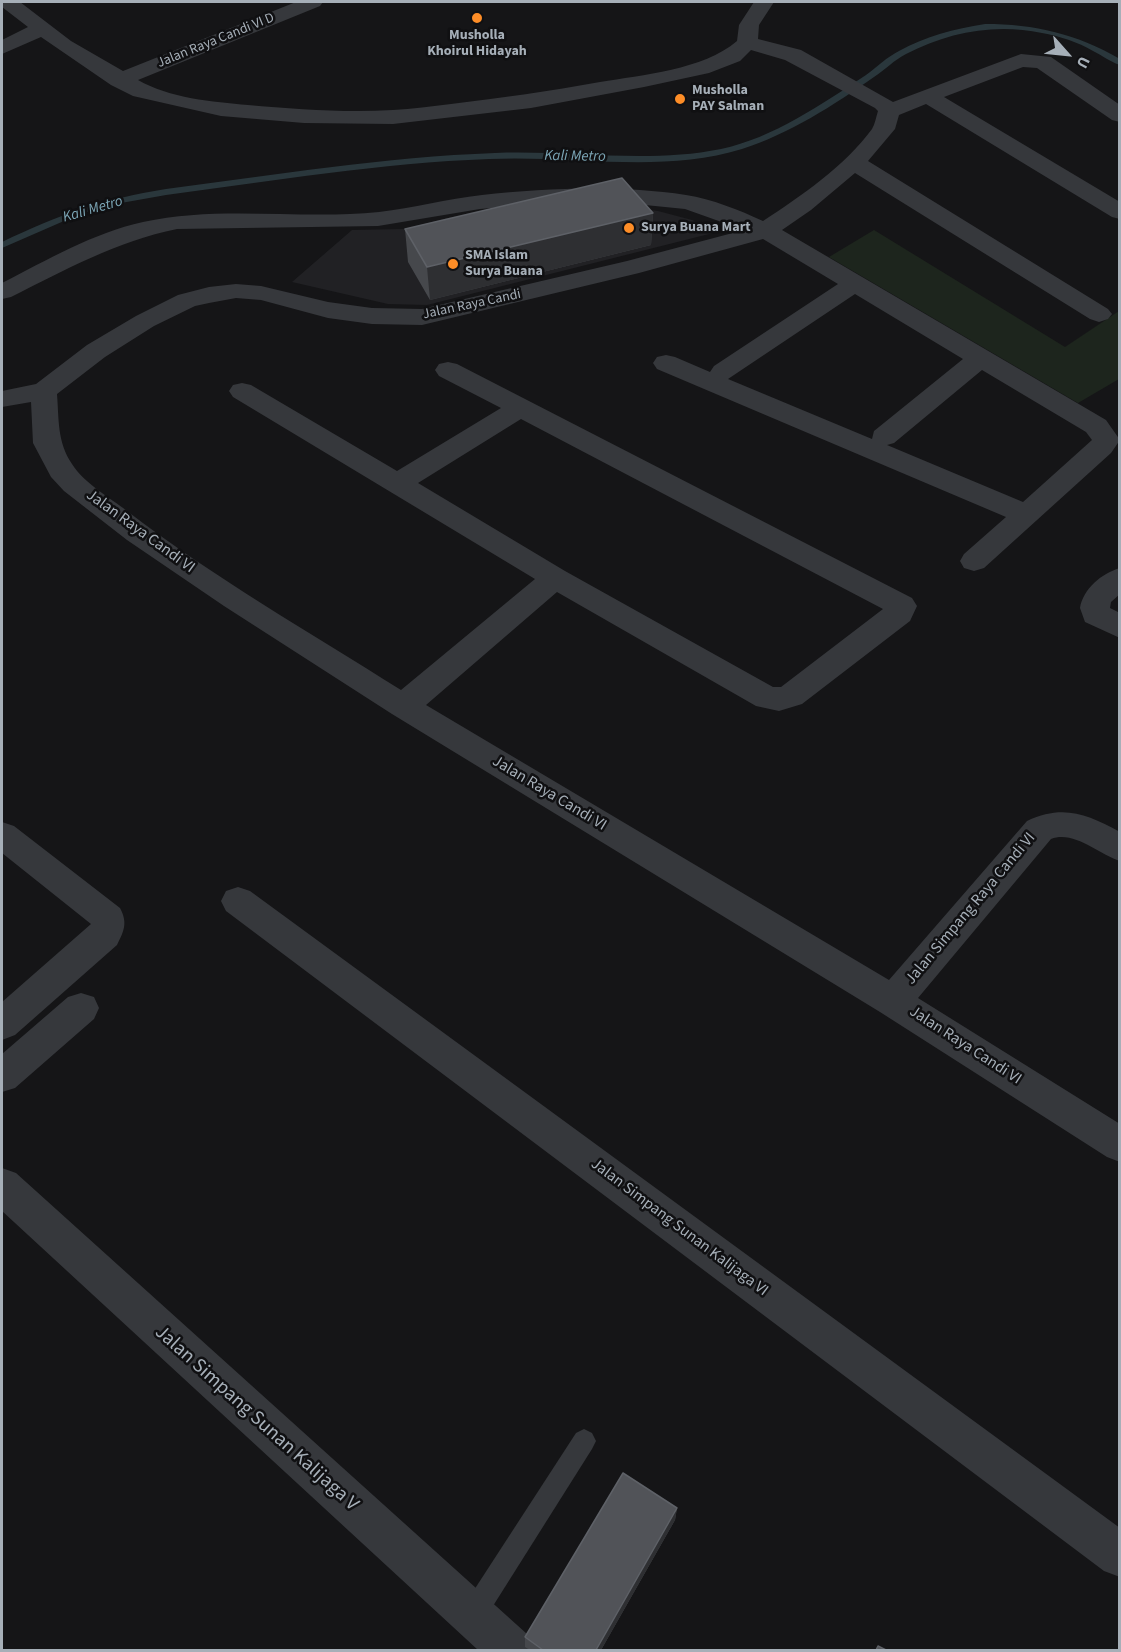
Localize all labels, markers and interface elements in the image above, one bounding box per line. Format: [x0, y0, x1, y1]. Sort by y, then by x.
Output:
street label: Jalan Raya Candi VI D [155, 10, 277, 72]
marker: Musholla Khoirul Hidayah [470, 11, 484, 25]
north arrow [1037, 24, 1097, 84]
place label: Musholla Khoirul Hidayah [427, 28, 527, 60]
text: U [1071, 52, 1095, 72]
place label: Musholla PAY Salman [692, 83, 764, 116]
marker: Musholla PAY Salman [673, 92, 687, 106]
water label: Kali Metro [544, 147, 606, 167]
water label: Kali Metro [61, 193, 125, 227]
place label: Surya Buana Mart [641, 220, 751, 236]
marker: Surya Buana Mart [622, 221, 636, 235]
place label: SMA Islam Surya Buana [465, 248, 543, 280]
marker: SMA Islam Surya Buana [446, 257, 460, 271]
street label: Jalan Raya Candi [421, 286, 523, 324]
street label: Jalan Raya Candi VI [82, 486, 198, 578]
street label: Jalan Raya Candi VI [488, 752, 610, 836]
street label: Jalan Simpang Raya Candi VI [902, 829, 1040, 989]
street label: Jalan Raya Candi VI [905, 1003, 1025, 1089]
street label: Jalan Simpang Sunan Kalijaga VI [586, 1155, 772, 1301]
street label: Jalan Simpang Sunan Kalijaga V [149, 1321, 363, 1517]

